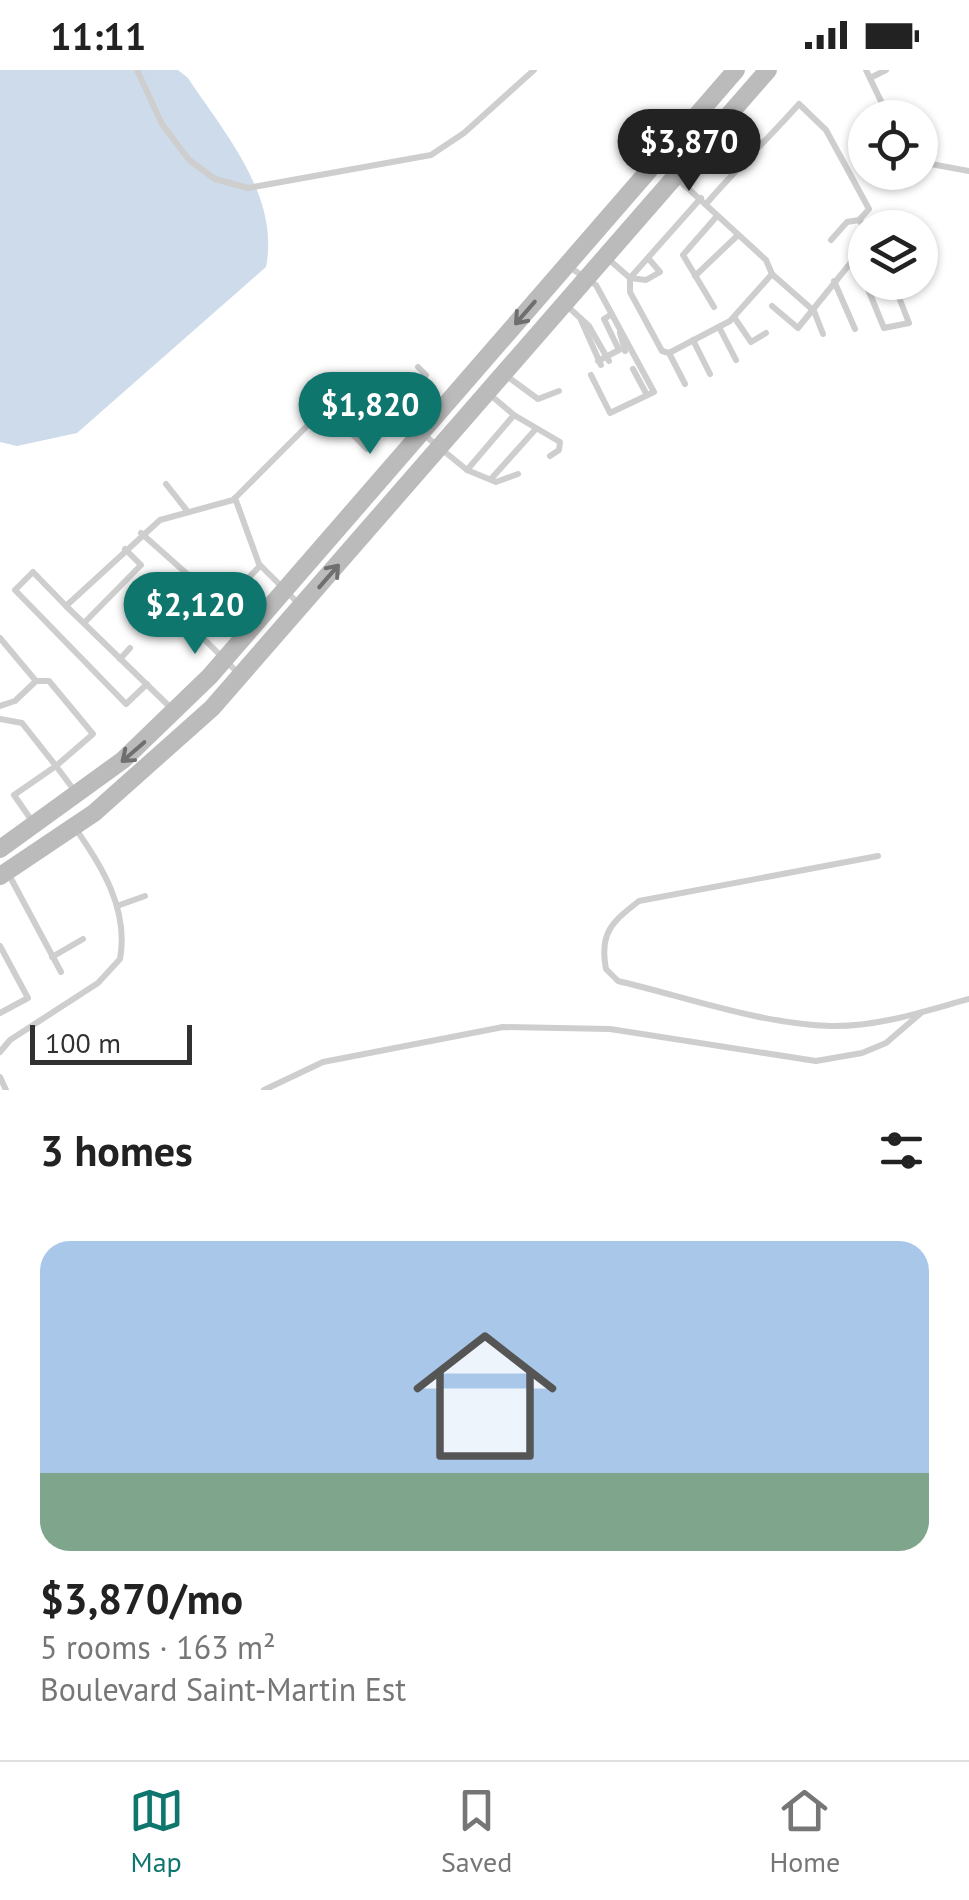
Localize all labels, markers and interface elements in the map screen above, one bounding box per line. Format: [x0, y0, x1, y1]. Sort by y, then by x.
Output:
text: 11:11 [50, 11, 146, 60]
map controls [848, 100, 938, 300]
button: locate [848, 100, 938, 190]
pin: $3,870 [608, 109, 770, 194]
text: $3,870 [640, 120, 738, 162]
button: layers [848, 210, 938, 300]
one-way arrow [514, 300, 536, 326]
pin: $1,820 [289, 372, 451, 457]
text: $1,820 [321, 383, 419, 425]
one-way arrow [317, 564, 340, 589]
pin: $2,120 [114, 572, 276, 657]
text: $2,120 [146, 583, 244, 625]
one-way arrow [120, 740, 146, 762]
scale bar [30, 1020, 192, 1064]
text: 100 m [45, 1024, 121, 1061]
text: 3 homes [40, 1123, 193, 1178]
icon: filters [874, 1123, 929, 1178]
icon: home [395, 1306, 575, 1486]
text: $3,870/mo [40, 1571, 243, 1626]
text: 5 rooms · 163 m² [40, 1626, 276, 1668]
text: Boulevard Saint-Martin Est [40, 1668, 406, 1710]
tab: Map [129, 1783, 184, 1880]
tab: Saved [441, 1783, 512, 1880]
tab: Home [770, 1783, 840, 1880]

